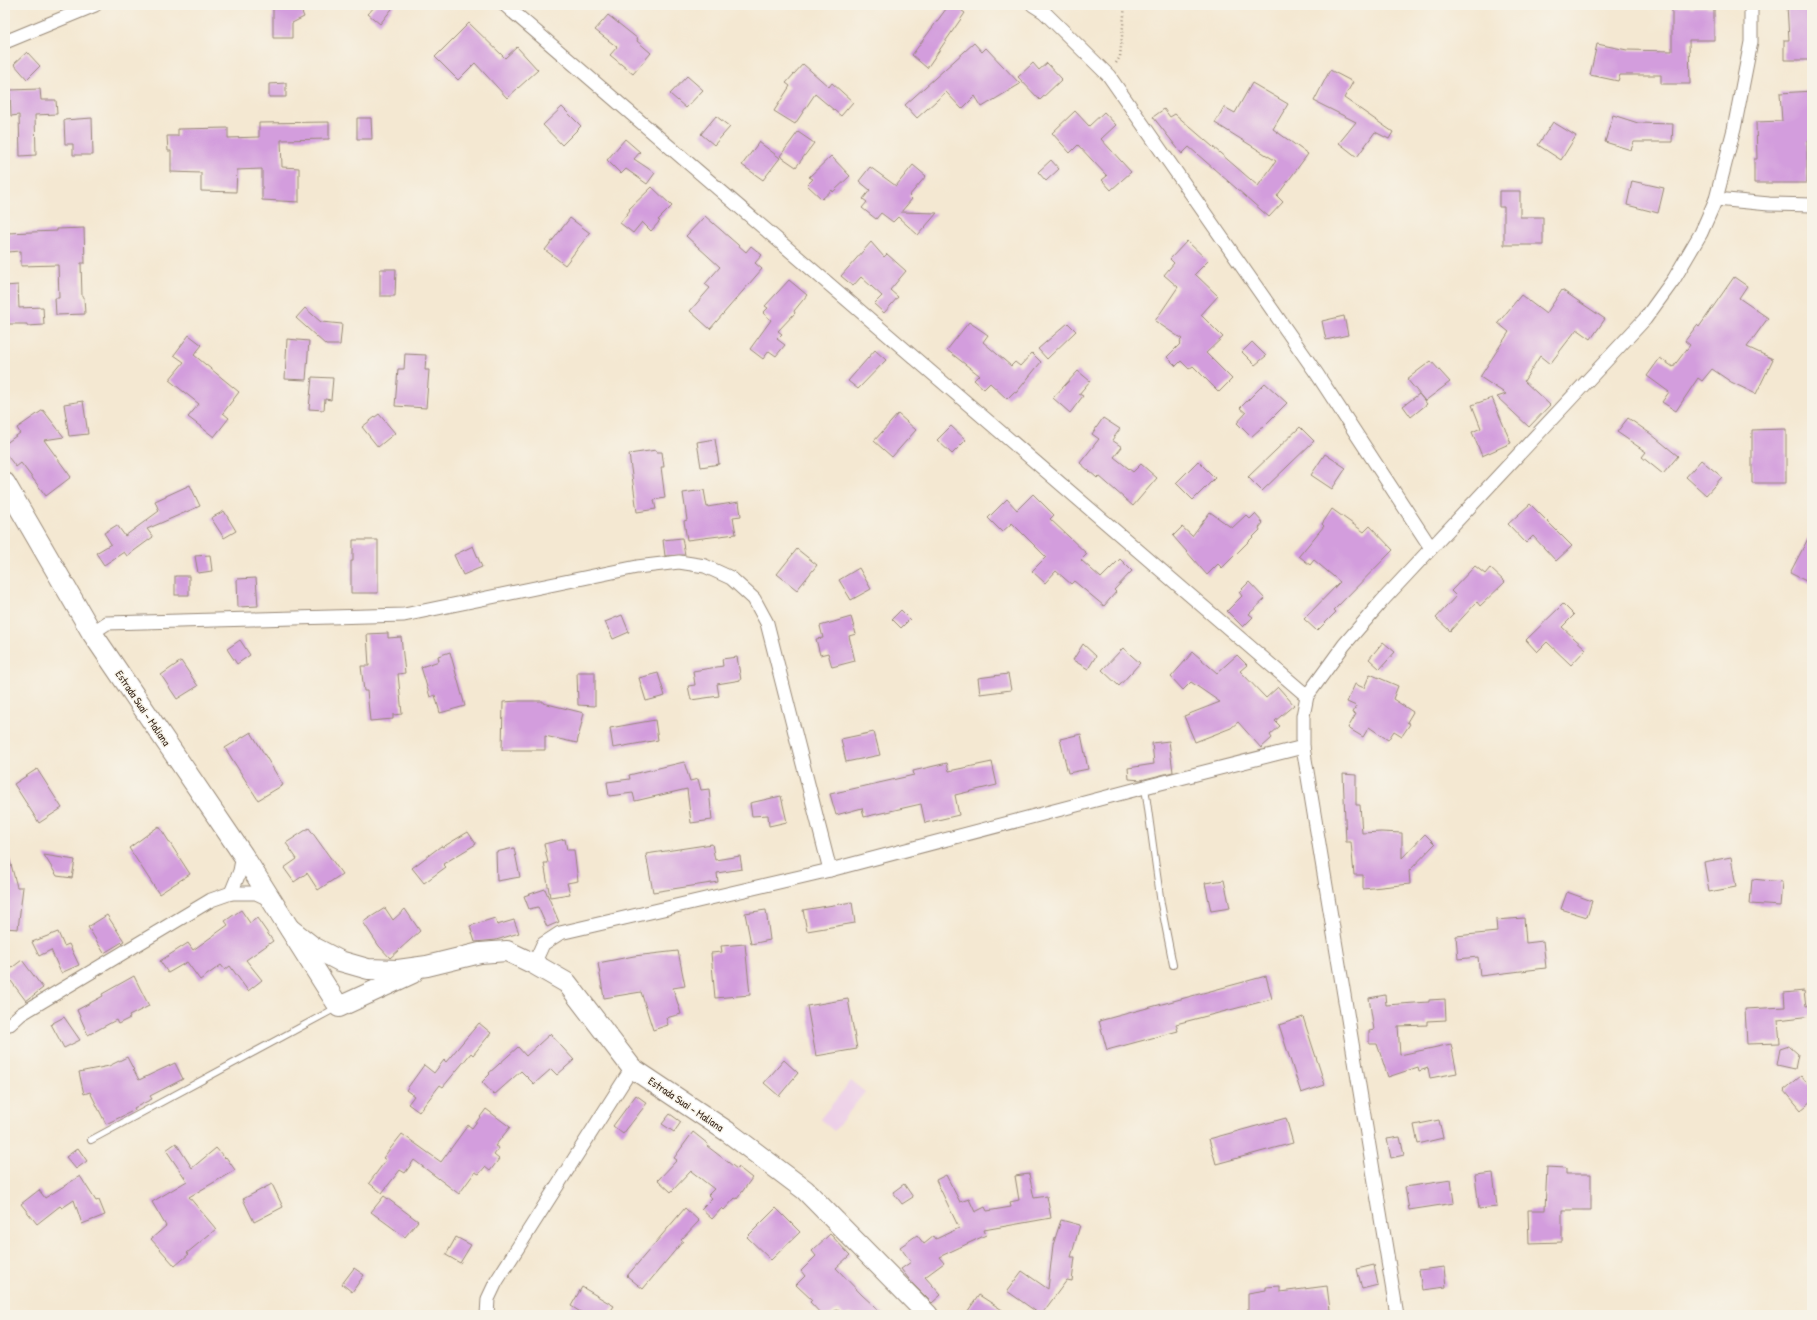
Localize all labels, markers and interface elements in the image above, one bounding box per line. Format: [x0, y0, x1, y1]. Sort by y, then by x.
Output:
street label: Estrada Suai - Maliana [113, 668, 174, 749]
street label: Estrada Suai - Maliana [646, 1074, 727, 1135]

